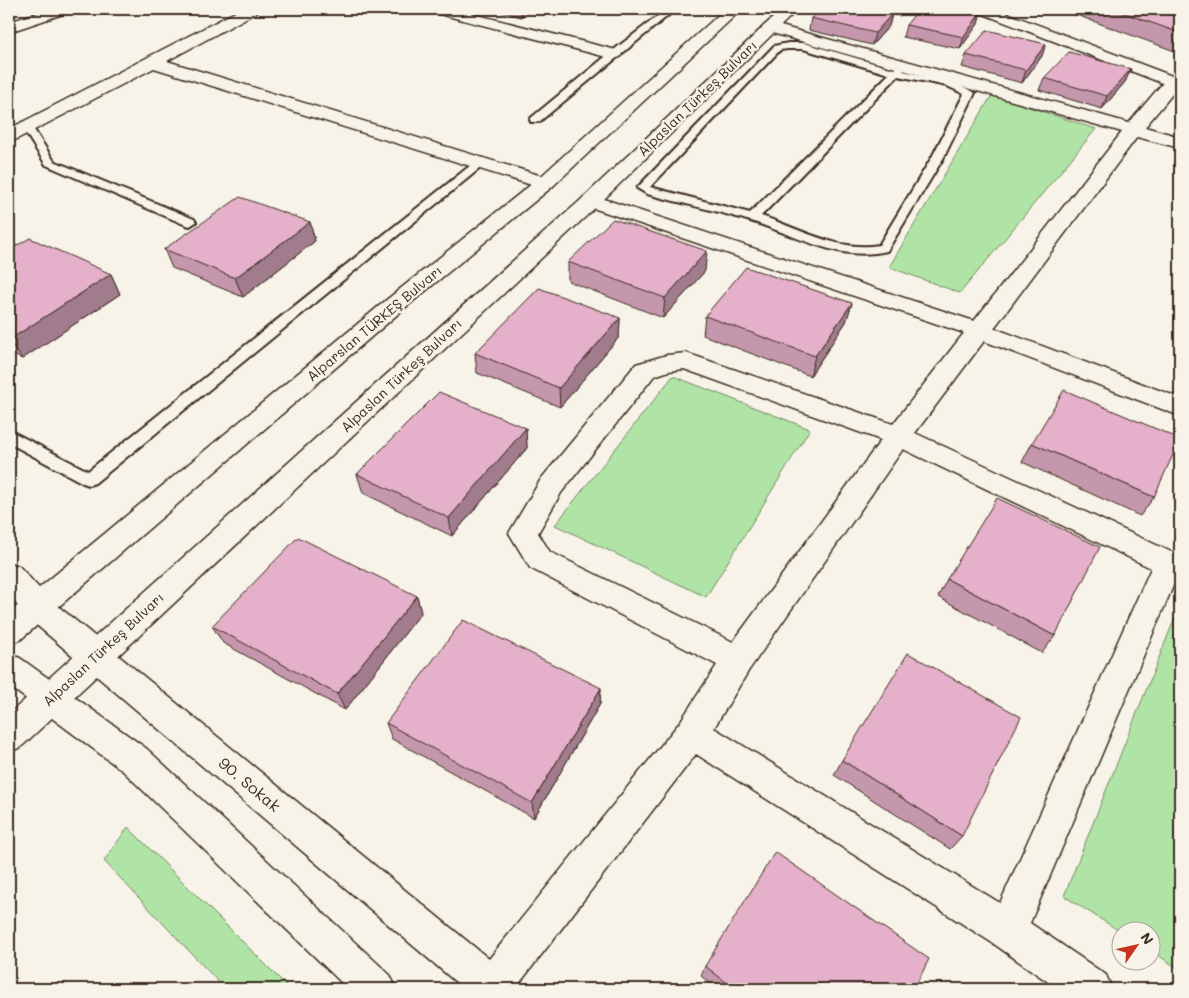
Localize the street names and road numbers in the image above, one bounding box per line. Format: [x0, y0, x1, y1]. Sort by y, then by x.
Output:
street label: Alpaslan Türkeş Bulvarı [633, 36, 761, 160]
street label: Alparslan TÜRKEŞ Bulvarı [302, 261, 446, 385]
street label: Alpaslan Türkeş Bulvarı [336, 314, 466, 436]
street label: Alpaslan Türkeş Bulvarı [38, 588, 168, 710]
street label: 90. Sokak [215, 752, 285, 816]

